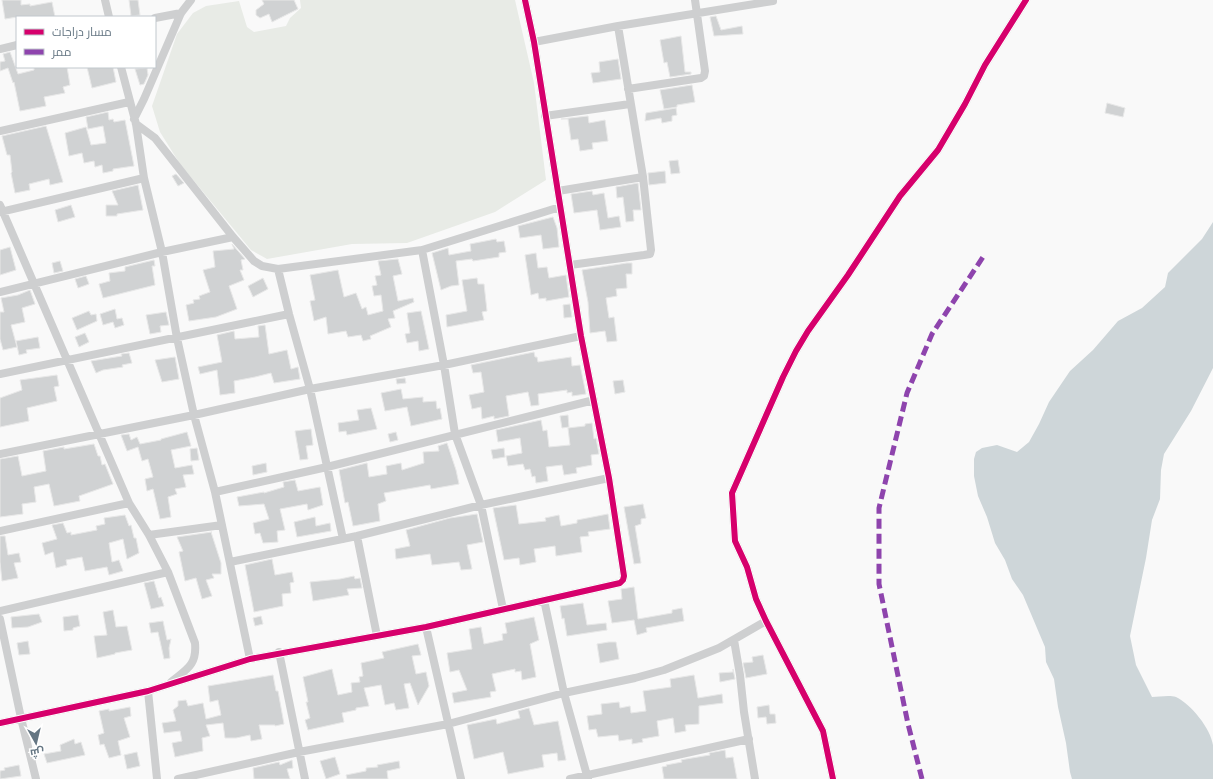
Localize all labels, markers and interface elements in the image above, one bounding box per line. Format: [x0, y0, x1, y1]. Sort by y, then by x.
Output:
legend [16, 16, 156, 68]
text: مسار دراجات [52, 24, 112, 39]
text: ممر [51, 44, 71, 59]
north arrow [16, 723, 56, 763]
text: ش [29, 745, 45, 761]

